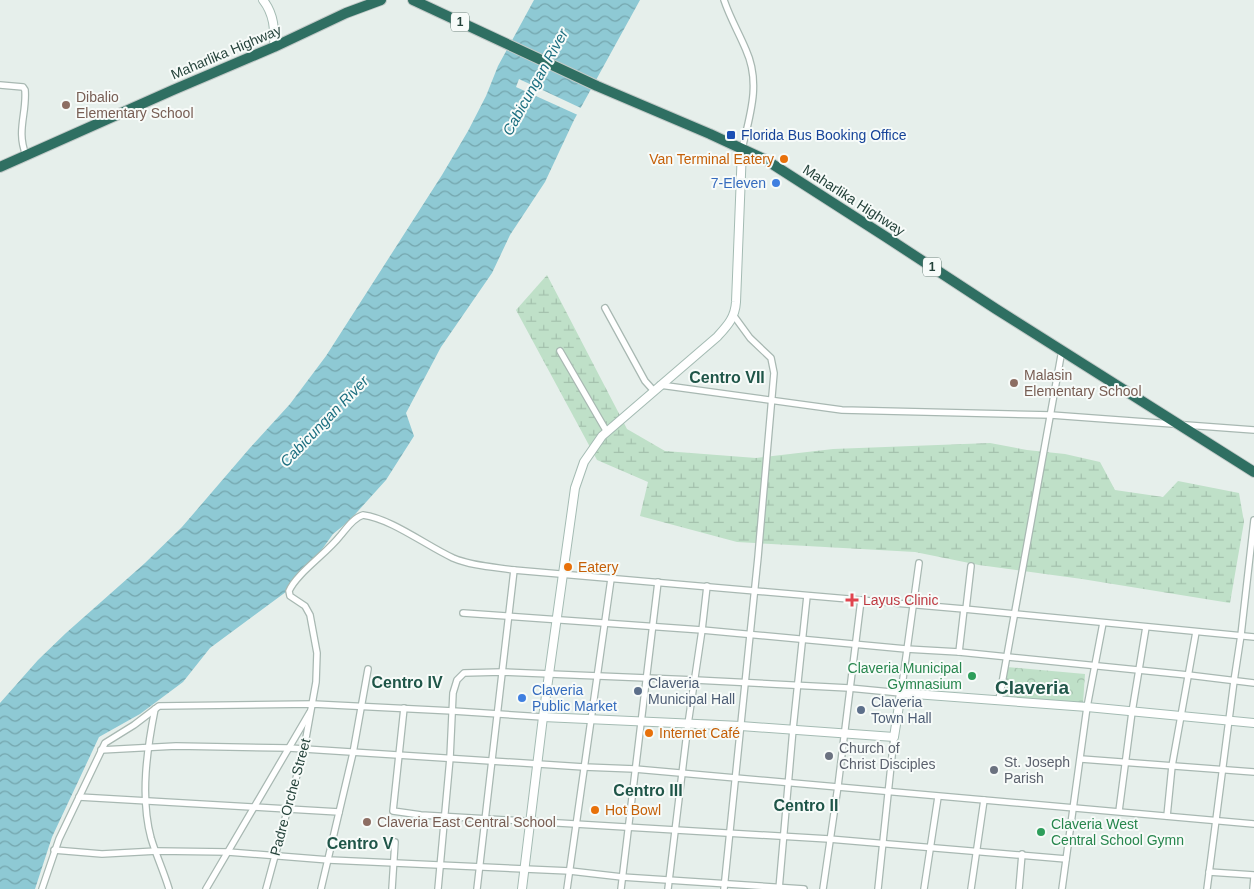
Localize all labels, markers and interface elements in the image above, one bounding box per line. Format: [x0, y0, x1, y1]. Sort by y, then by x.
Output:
road number: 1 [451, 13, 469, 32]
street label: Maharlika Highway [168, 22, 284, 82]
water label: Cabicungan River [499, 25, 572, 138]
place label: Dibalio Elementary School [76, 89, 194, 121]
marker: Dibalio Elementary School [60, 99, 72, 111]
place label: Florida Bus Booking Office [741, 127, 907, 143]
marker: Florida Bus Booking Office [725, 129, 737, 141]
place label: Van Terminal Eatery [649, 151, 774, 167]
marker: Van Terminal Eatery [778, 153, 790, 165]
street label: Maharlika Highway [800, 161, 908, 239]
place label: 7-Eleven [711, 175, 766, 191]
marker: 7-Eleven [770, 177, 782, 189]
road number: 1 [923, 258, 941, 276]
place label: Malasin Elementary School [1024, 367, 1142, 399]
district label: Centro VII [689, 369, 765, 386]
water label: Cabicungan River [276, 371, 372, 470]
marker: Malasin Elementary School [1008, 377, 1020, 389]
place label: Eatery [578, 559, 618, 575]
marker: Eatery [562, 561, 574, 573]
place label: Layus Clinic [863, 592, 938, 608]
marker: Layus Clinic [845, 593, 859, 607]
place label: Claveria Municipal Gymnasium [848, 660, 962, 692]
marker: Claveria Municipal Gymnasium [966, 670, 978, 682]
district label: Centro IV [371, 674, 443, 691]
place label: Claveria Municipal Hall [648, 675, 735, 707]
district label: Claveria [995, 677, 1069, 698]
place label: Claveria Public Market [532, 682, 617, 714]
marker: Claveria Municipal Hall [632, 685, 644, 697]
marker: Claveria Public Market [516, 692, 528, 704]
place label: Claveria Town Hall [871, 694, 932, 726]
marker: Claveria Town Hall [855, 704, 867, 716]
place label: Internet Café [659, 725, 740, 741]
marker: Internet Café [643, 727, 655, 739]
street label: Padre Orche Street [267, 737, 313, 857]
place label: Church of Christ Disciples [839, 740, 935, 772]
marker: Church of Christ Disciples [823, 750, 835, 762]
place label: St. Joseph Parish [1004, 754, 1070, 786]
marker: St. Joseph Parish [988, 764, 1000, 776]
district label: Centro III [613, 782, 683, 799]
district label: Centro II [774, 797, 838, 814]
place label: Hot Bowl [605, 802, 661, 818]
marker: Hot Bowl [589, 804, 601, 816]
place label: Claveria East Central School [377, 814, 556, 830]
marker: Claveria East Central School [361, 816, 373, 828]
place label: Claveria West Central School Gymn [1051, 816, 1184, 848]
marker: Claveria West Central School Gymn [1035, 826, 1047, 838]
district label: Centro V [327, 835, 394, 852]

